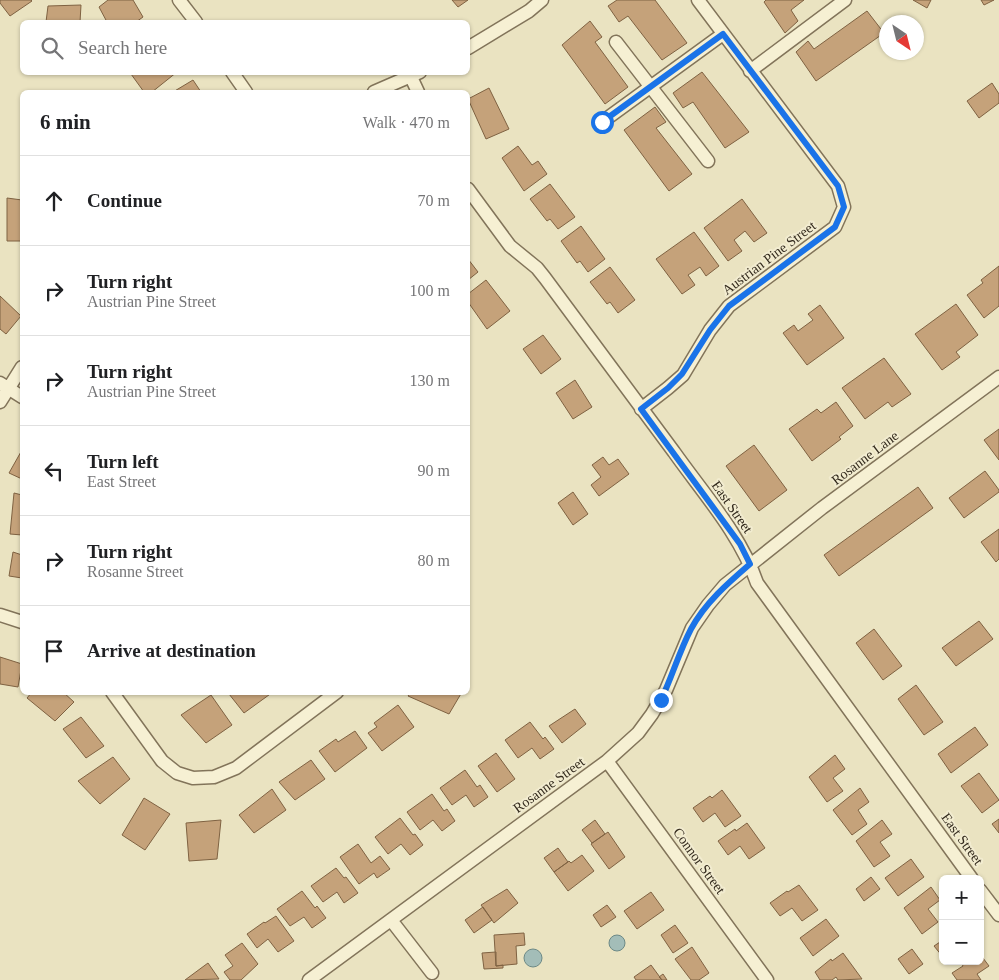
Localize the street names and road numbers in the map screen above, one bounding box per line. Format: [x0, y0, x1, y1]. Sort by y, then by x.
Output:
street label: Austrian Pine Street [719, 218, 819, 298]
street label: Rosanne Lane [829, 428, 901, 488]
street label: East Street [709, 478, 755, 536]
street label: Rosanne Street [510, 754, 588, 816]
street label: East Street [938, 810, 986, 868]
street label: Connor Street [670, 825, 728, 897]

